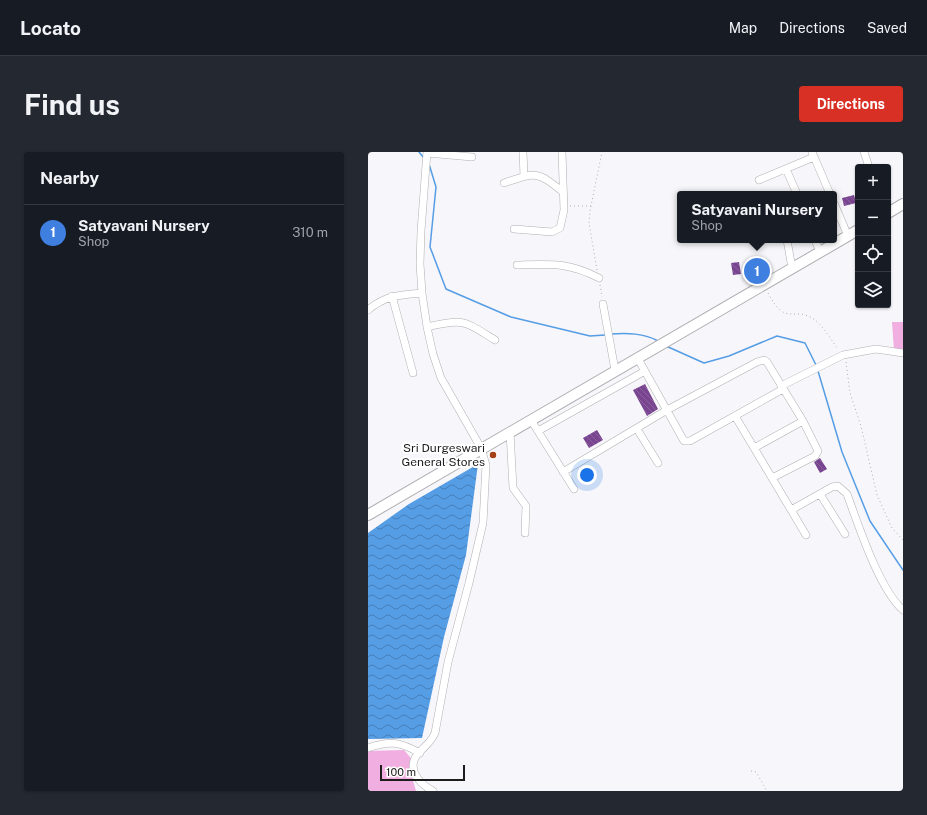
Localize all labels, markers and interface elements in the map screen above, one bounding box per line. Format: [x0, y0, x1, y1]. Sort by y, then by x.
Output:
text: Locato [20, 17, 81, 39]
text: Map [729, 20, 757, 36]
text: Directions [779, 20, 845, 36]
text: Saved [867, 20, 907, 36]
button: Directions [799, 86, 903, 122]
text: Find us [24, 88, 120, 121]
map controls [855, 164, 891, 308]
button: + [855, 164, 891, 200]
text: Nearby [40, 168, 99, 188]
popup [677, 191, 837, 243]
button: − [855, 200, 891, 236]
text: Satyavani Nursery [691, 201, 823, 218]
text: Satyavani Nursery [78, 217, 210, 234]
text: Shop [691, 218, 722, 233]
text: 1 [50, 225, 56, 240]
text: 310 m [292, 225, 328, 240]
text: Shop [78, 234, 109, 249]
button: locate [855, 236, 891, 272]
pin: 1 [744, 256, 770, 286]
button: layers [855, 272, 891, 308]
place label: Sri Durgeswari General Stores [402, 441, 485, 469]
marker: Sri Durgeswari General Stores [488, 450, 498, 460]
your location [577, 465, 597, 485]
scale bar [380, 763, 465, 782]
text: 100 m [386, 766, 416, 778]

